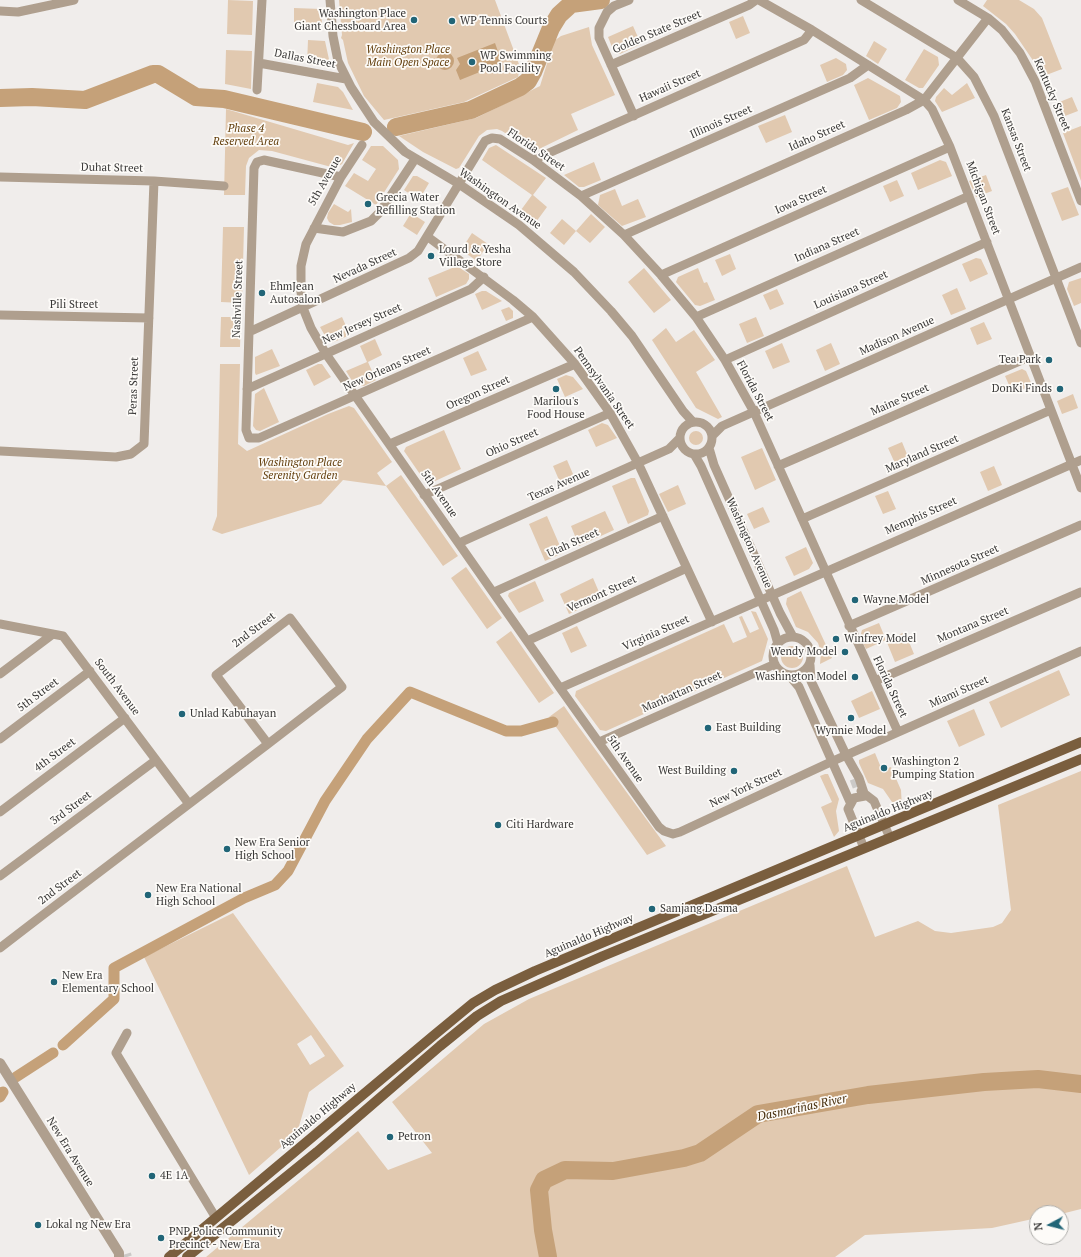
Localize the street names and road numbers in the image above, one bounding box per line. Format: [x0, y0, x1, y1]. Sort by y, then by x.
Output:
street label: Golden State Street [611, 7, 703, 57]
street label: Dallas Street [273, 47, 337, 71]
street label: Kentucky Street [1031, 57, 1073, 133]
street label: Hawaii Street [637, 67, 703, 105]
street label: Illinois Street [688, 102, 754, 142]
street label: Kansas Street [998, 107, 1034, 173]
street label: Idaho Street [787, 118, 847, 154]
street label: Florida Street [505, 126, 567, 174]
street label: 5th Avenue [306, 154, 344, 208]
street label: Michigan Street [963, 159, 1003, 237]
street label: Duhat Street [81, 161, 143, 175]
street label: Washington Avenue [456, 166, 544, 232]
street label: Iowa Street [773, 183, 829, 217]
street label: Indiana Street [793, 225, 861, 265]
street label: Nevada Street [331, 246, 399, 286]
street label: Nashville Street [230, 260, 246, 338]
street label: Louisiana Street [812, 268, 890, 312]
street label: Pili Street [50, 298, 98, 312]
street label: New Jersey Street [320, 301, 404, 347]
street label: Madison Avenue [858, 314, 936, 358]
street label: New Orleans Street [341, 344, 433, 394]
street label: Pennsylvania Street [571, 344, 637, 432]
street label: Peras Street [126, 357, 142, 415]
street label: Florida Street [734, 359, 776, 423]
street label: Oregon Street [444, 373, 512, 413]
street label: Maine Street [869, 381, 931, 419]
street label: Ohio Street [484, 426, 540, 460]
street label: Maryland Street [883, 432, 961, 476]
street label: Texas Avenue [526, 466, 592, 504]
street label: 5th Avenue [418, 468, 460, 520]
street label: Memphis Street [883, 494, 959, 538]
street label: Washington Avenue [723, 496, 775, 590]
street label: Utah Street [545, 526, 601, 560]
street label: Minnesota Street [919, 542, 1001, 588]
street label: Vermont Street [565, 573, 639, 615]
street label: Montana Street [935, 604, 1011, 646]
street label: 2nd Street [230, 610, 278, 650]
street label: Virginia Street [621, 612, 691, 654]
street label: Florida Street [870, 654, 910, 720]
street label: South Avenue [91, 656, 143, 718]
street label: Manhattan Street [640, 669, 724, 715]
street label: Miami Street [927, 673, 991, 711]
street label: 5th Street [15, 675, 61, 715]
street label: 5th Avenue [604, 733, 646, 785]
street label: 4th Street [32, 735, 78, 775]
street label: New York Street [708, 765, 784, 811]
street label: Aguinaldo Highway [841, 787, 935, 835]
street label: 3rd Street [48, 788, 94, 828]
street label: 2nd Street [36, 867, 84, 907]
street label: Aguinaldo Highway [542, 911, 636, 961]
street label: Aguinaldo Highway [277, 1080, 359, 1152]
street label: New Era Avenue [43, 1115, 97, 1189]

